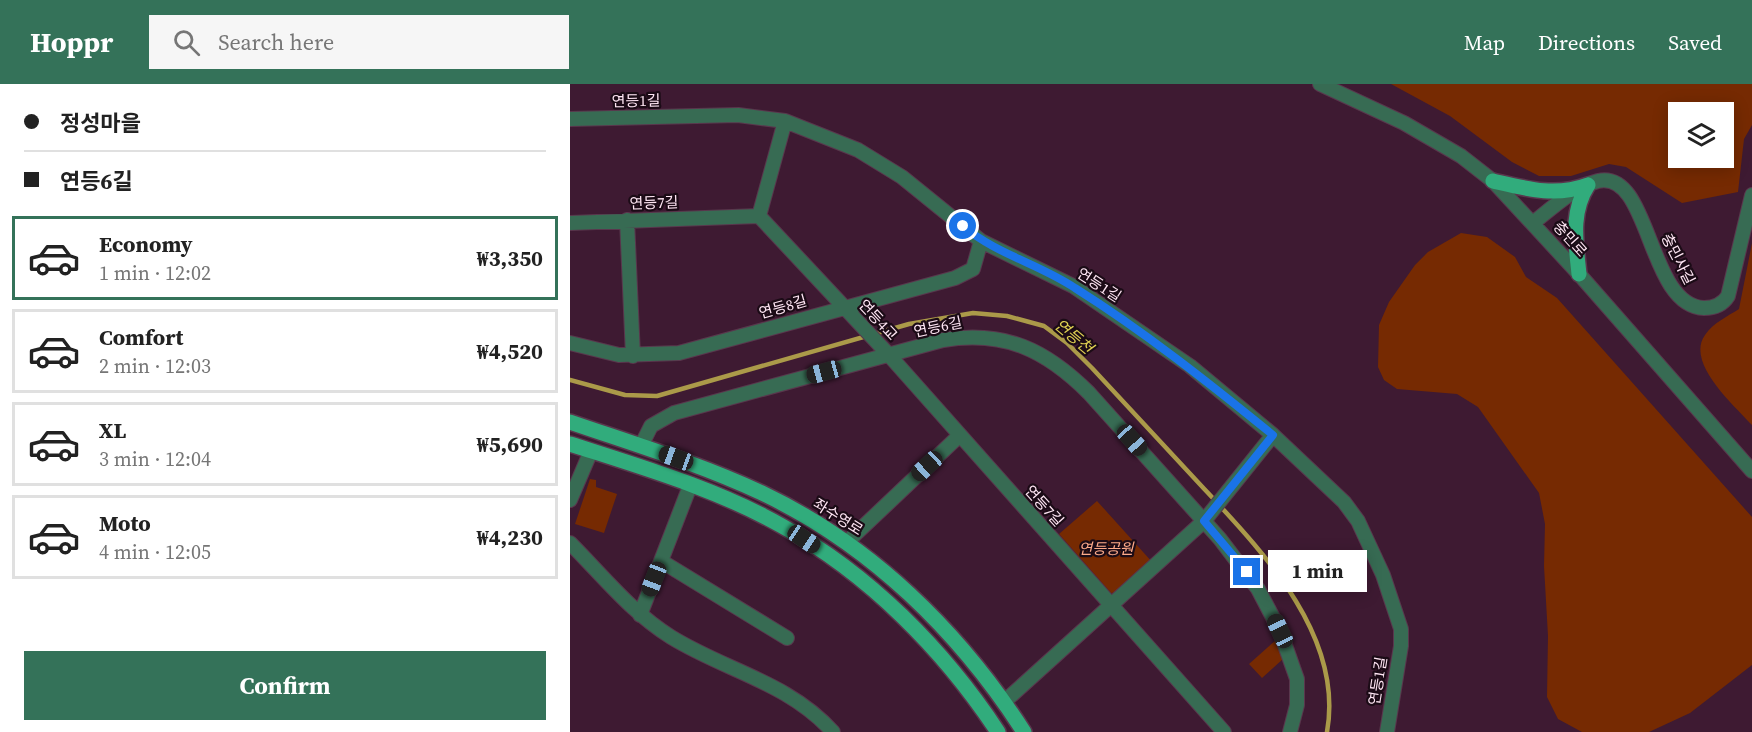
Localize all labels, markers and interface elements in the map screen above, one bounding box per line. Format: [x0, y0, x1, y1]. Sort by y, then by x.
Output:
search box [149, 15, 569, 69]
text: Hoppr [30, 23, 113, 61]
icon: search [170, 26, 203, 59]
text: Search here [218, 27, 334, 57]
text: Map [1464, 28, 1505, 57]
text: Directions [1538, 28, 1635, 57]
text: Saved [1668, 28, 1722, 57]
street label: 연등1길 [611, 90, 661, 111]
map controls [1668, 102, 1734, 168]
button: layers [1668, 102, 1734, 168]
text: 정성마을 [60, 108, 141, 138]
text: 연등6길 [60, 166, 133, 196]
street label: 연등7길 [629, 191, 679, 214]
route start [949, 212, 976, 239]
street label: 충민로 [1549, 216, 1592, 261]
text: Economy [99, 229, 193, 259]
street label: 충민사길 [1657, 229, 1700, 288]
icon: car [27, 231, 81, 285]
text: ₩3,350 [477, 243, 543, 273]
text: 1 min · 12:02 [99, 259, 211, 287]
street label: 연등1길 [1073, 262, 1125, 307]
street label: 연등8길 [756, 290, 809, 323]
street label: 연등4교 [854, 295, 903, 345]
street label: 연등6길 [912, 311, 964, 342]
water label: 연등천 [1050, 313, 1100, 360]
text: Comfort [99, 322, 183, 352]
icon: car [27, 324, 81, 378]
text: ₩4,520 [477, 336, 543, 366]
text: 2 min · 12:03 [99, 352, 211, 380]
car [804, 359, 844, 385]
text: XL [99, 415, 126, 445]
icon: car [27, 417, 81, 471]
car [1113, 421, 1151, 459]
text: ₩5,690 [477, 429, 543, 459]
car [656, 443, 696, 473]
text: 3 min · 12:04 [99, 445, 211, 473]
car [908, 447, 946, 485]
street label: 연등7길 [1020, 480, 1069, 531]
street label: 좌수영로 [809, 493, 867, 540]
text: Moto [99, 508, 151, 538]
icon: car [27, 510, 81, 564]
car [784, 521, 824, 557]
text: ₩4,230 [477, 522, 543, 552]
text: 4 min · 12:05 [99, 538, 211, 566]
park label: 연등공원 [1078, 538, 1135, 559]
callout: 1 min [1268, 551, 1367, 593]
text: 1 min [1292, 557, 1343, 585]
route end [1233, 558, 1260, 585]
car [639, 559, 669, 599]
car [1264, 611, 1296, 651]
button: Confirm [24, 651, 546, 720]
street label: 연등1길 [1363, 655, 1392, 707]

